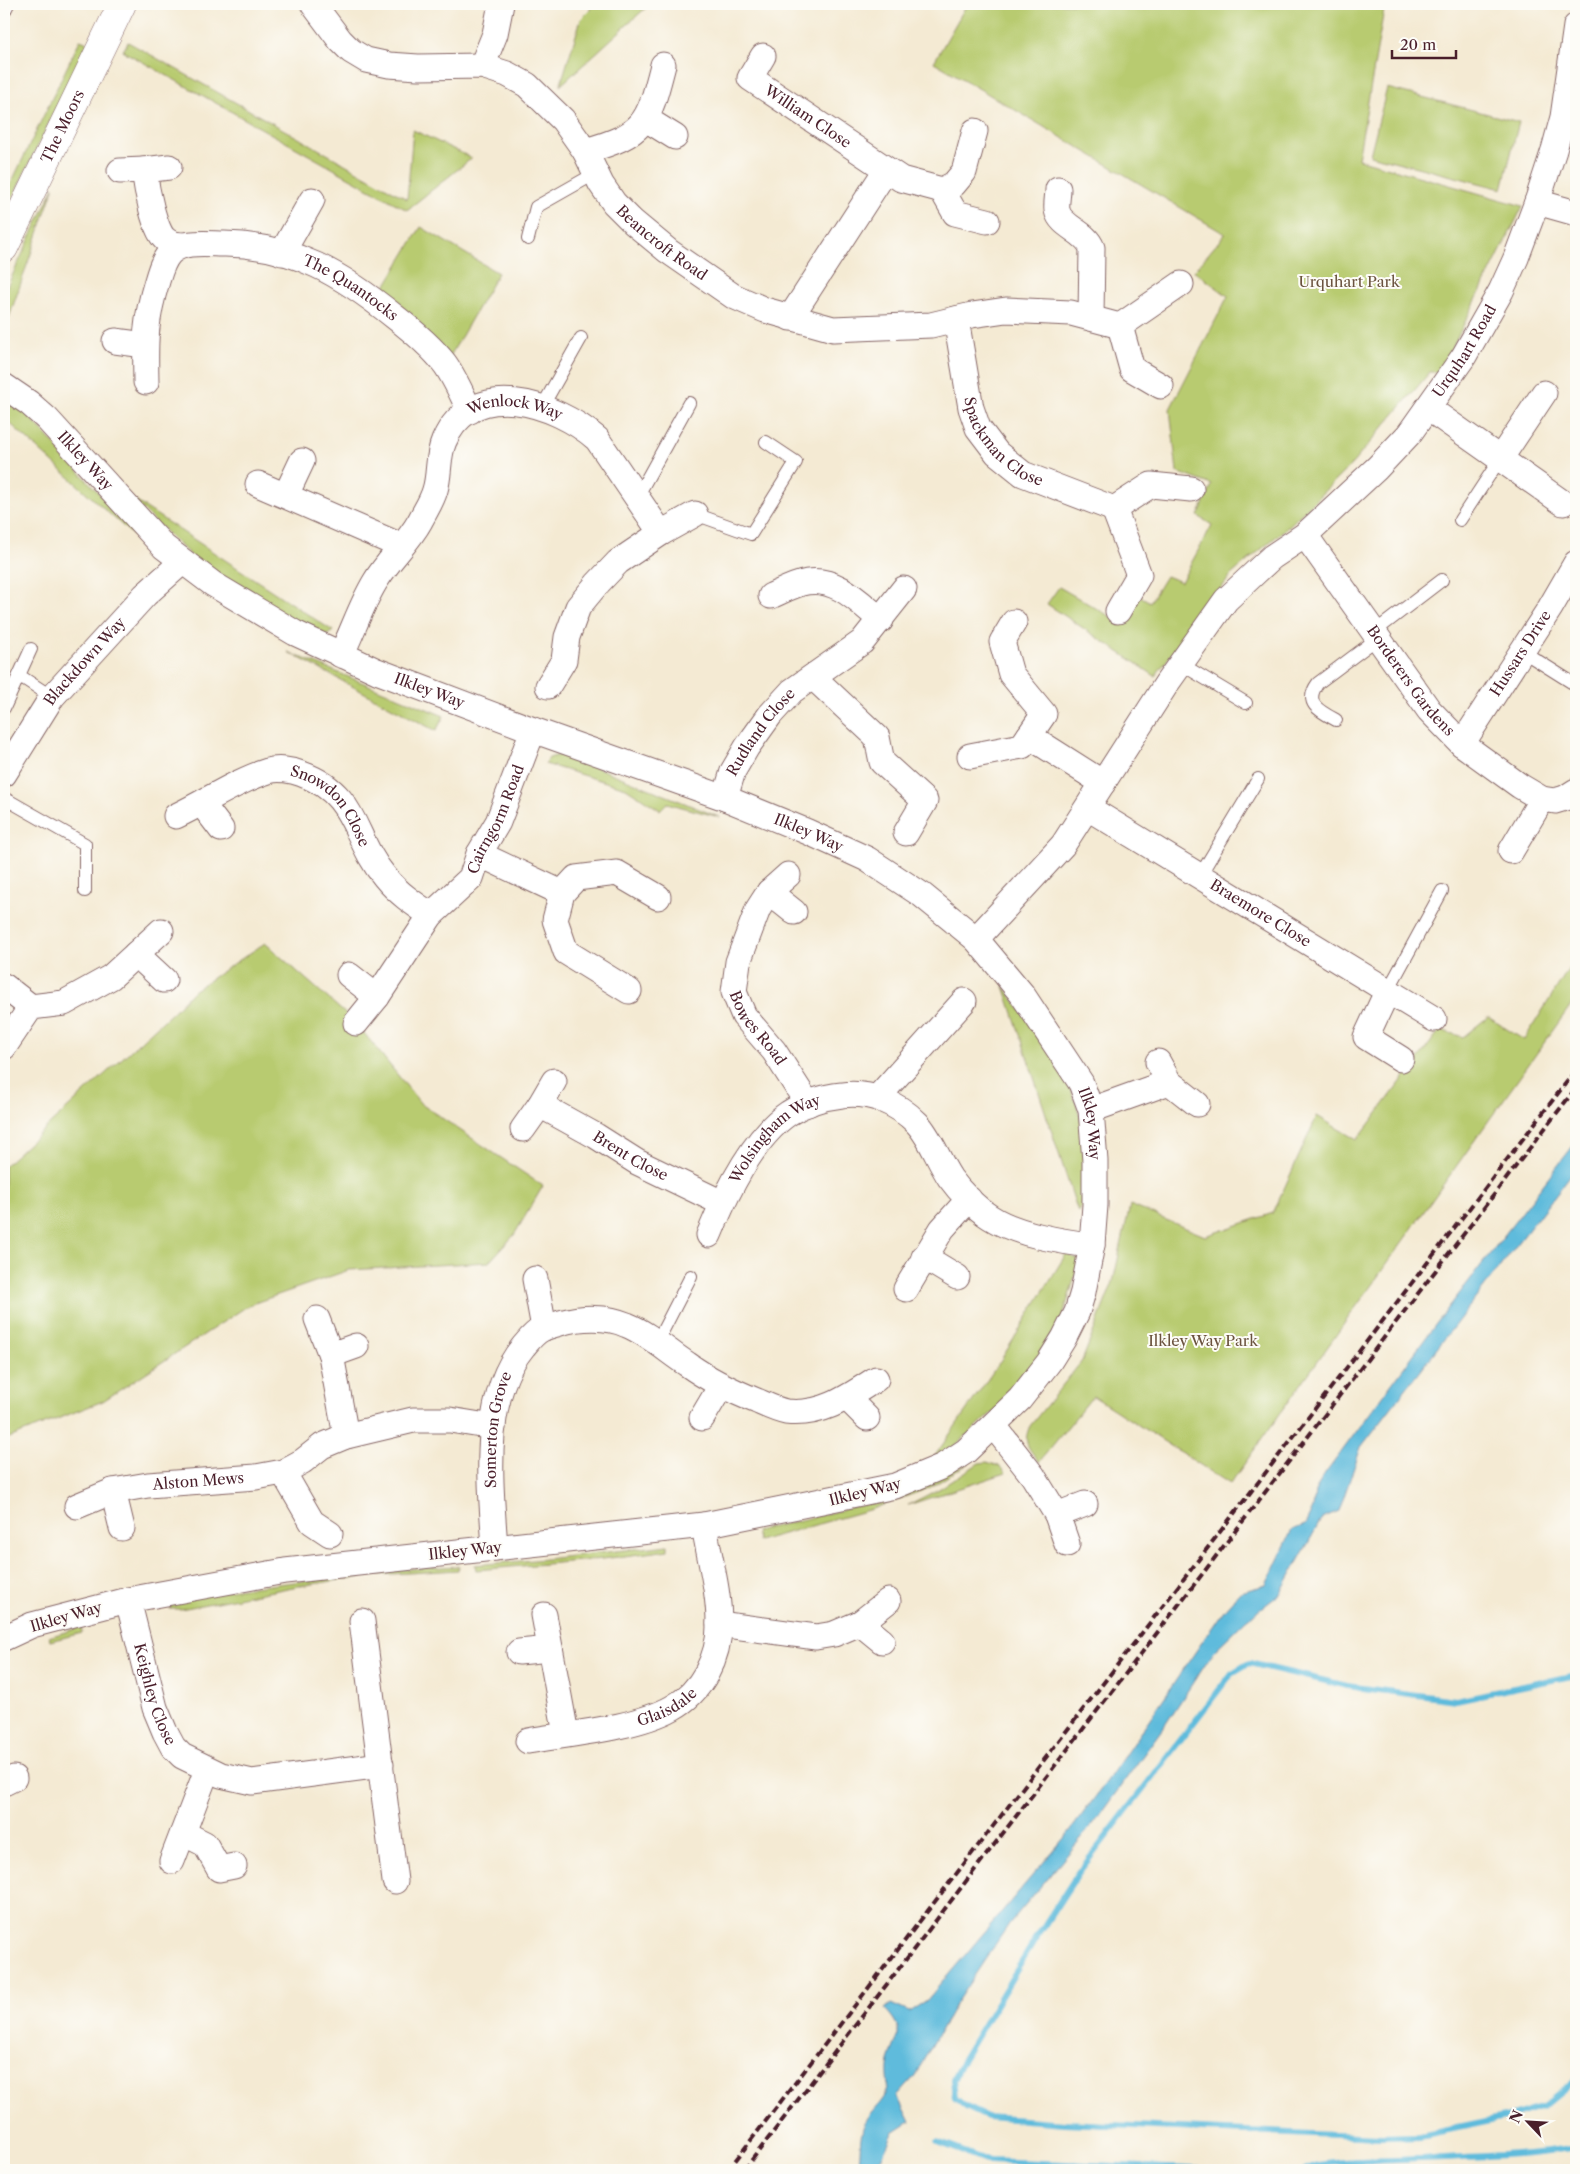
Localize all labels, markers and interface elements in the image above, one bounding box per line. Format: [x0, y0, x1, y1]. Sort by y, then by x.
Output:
scale bar [1392, 28, 1456, 60]
text: 20 m [1400, 35, 1436, 54]
street label: William Close [760, 80, 855, 152]
street label: The Moors [37, 86, 88, 166]
street label: Beancroft Road [613, 201, 711, 284]
street label: The Quantocks [300, 250, 402, 325]
park label: Urquhart Park [1298, 272, 1401, 291]
street label: Urquhart Road [1428, 301, 1500, 401]
street label: Wenlock Way [463, 391, 566, 424]
street label: Spackman Close [960, 395, 1046, 490]
street label: Ilkley Way [54, 427, 118, 495]
street label: Hussars Drive [1485, 606, 1555, 700]
street label: Blackdown Way [39, 612, 130, 709]
street label: Borderers Gardens [1363, 621, 1459, 740]
street label: Ilkley Way [392, 668, 468, 712]
street label: Rudland Close [722, 684, 799, 779]
street label: Snowdon Close [288, 761, 374, 850]
street label: Cairngorm Road [463, 762, 528, 876]
street label: Ilkley Way [771, 809, 847, 856]
street label: Braemore Close [1207, 875, 1315, 951]
street label: Bowes Road [726, 988, 790, 1068]
street label: Ilkley Way [1074, 1084, 1105, 1161]
street label: Wolsingham Way [724, 1090, 823, 1187]
street label: Brent Close [590, 1127, 671, 1185]
park label: Ilkley Way Park [1148, 1331, 1259, 1350]
street label: Somerton Grove [481, 1368, 515, 1488]
street label: Alston Mews [151, 1468, 245, 1494]
street label: Ilkley Way [827, 1473, 904, 1510]
street label: Ilkley Way [427, 1537, 503, 1564]
street label: Ilkley Way [28, 1597, 104, 1636]
street label: Keighley Close [130, 1641, 180, 1748]
street label: Glaisdale [635, 1683, 701, 1730]
north arrow [1502, 2096, 1552, 2146]
text: N [1505, 2107, 1527, 2126]

